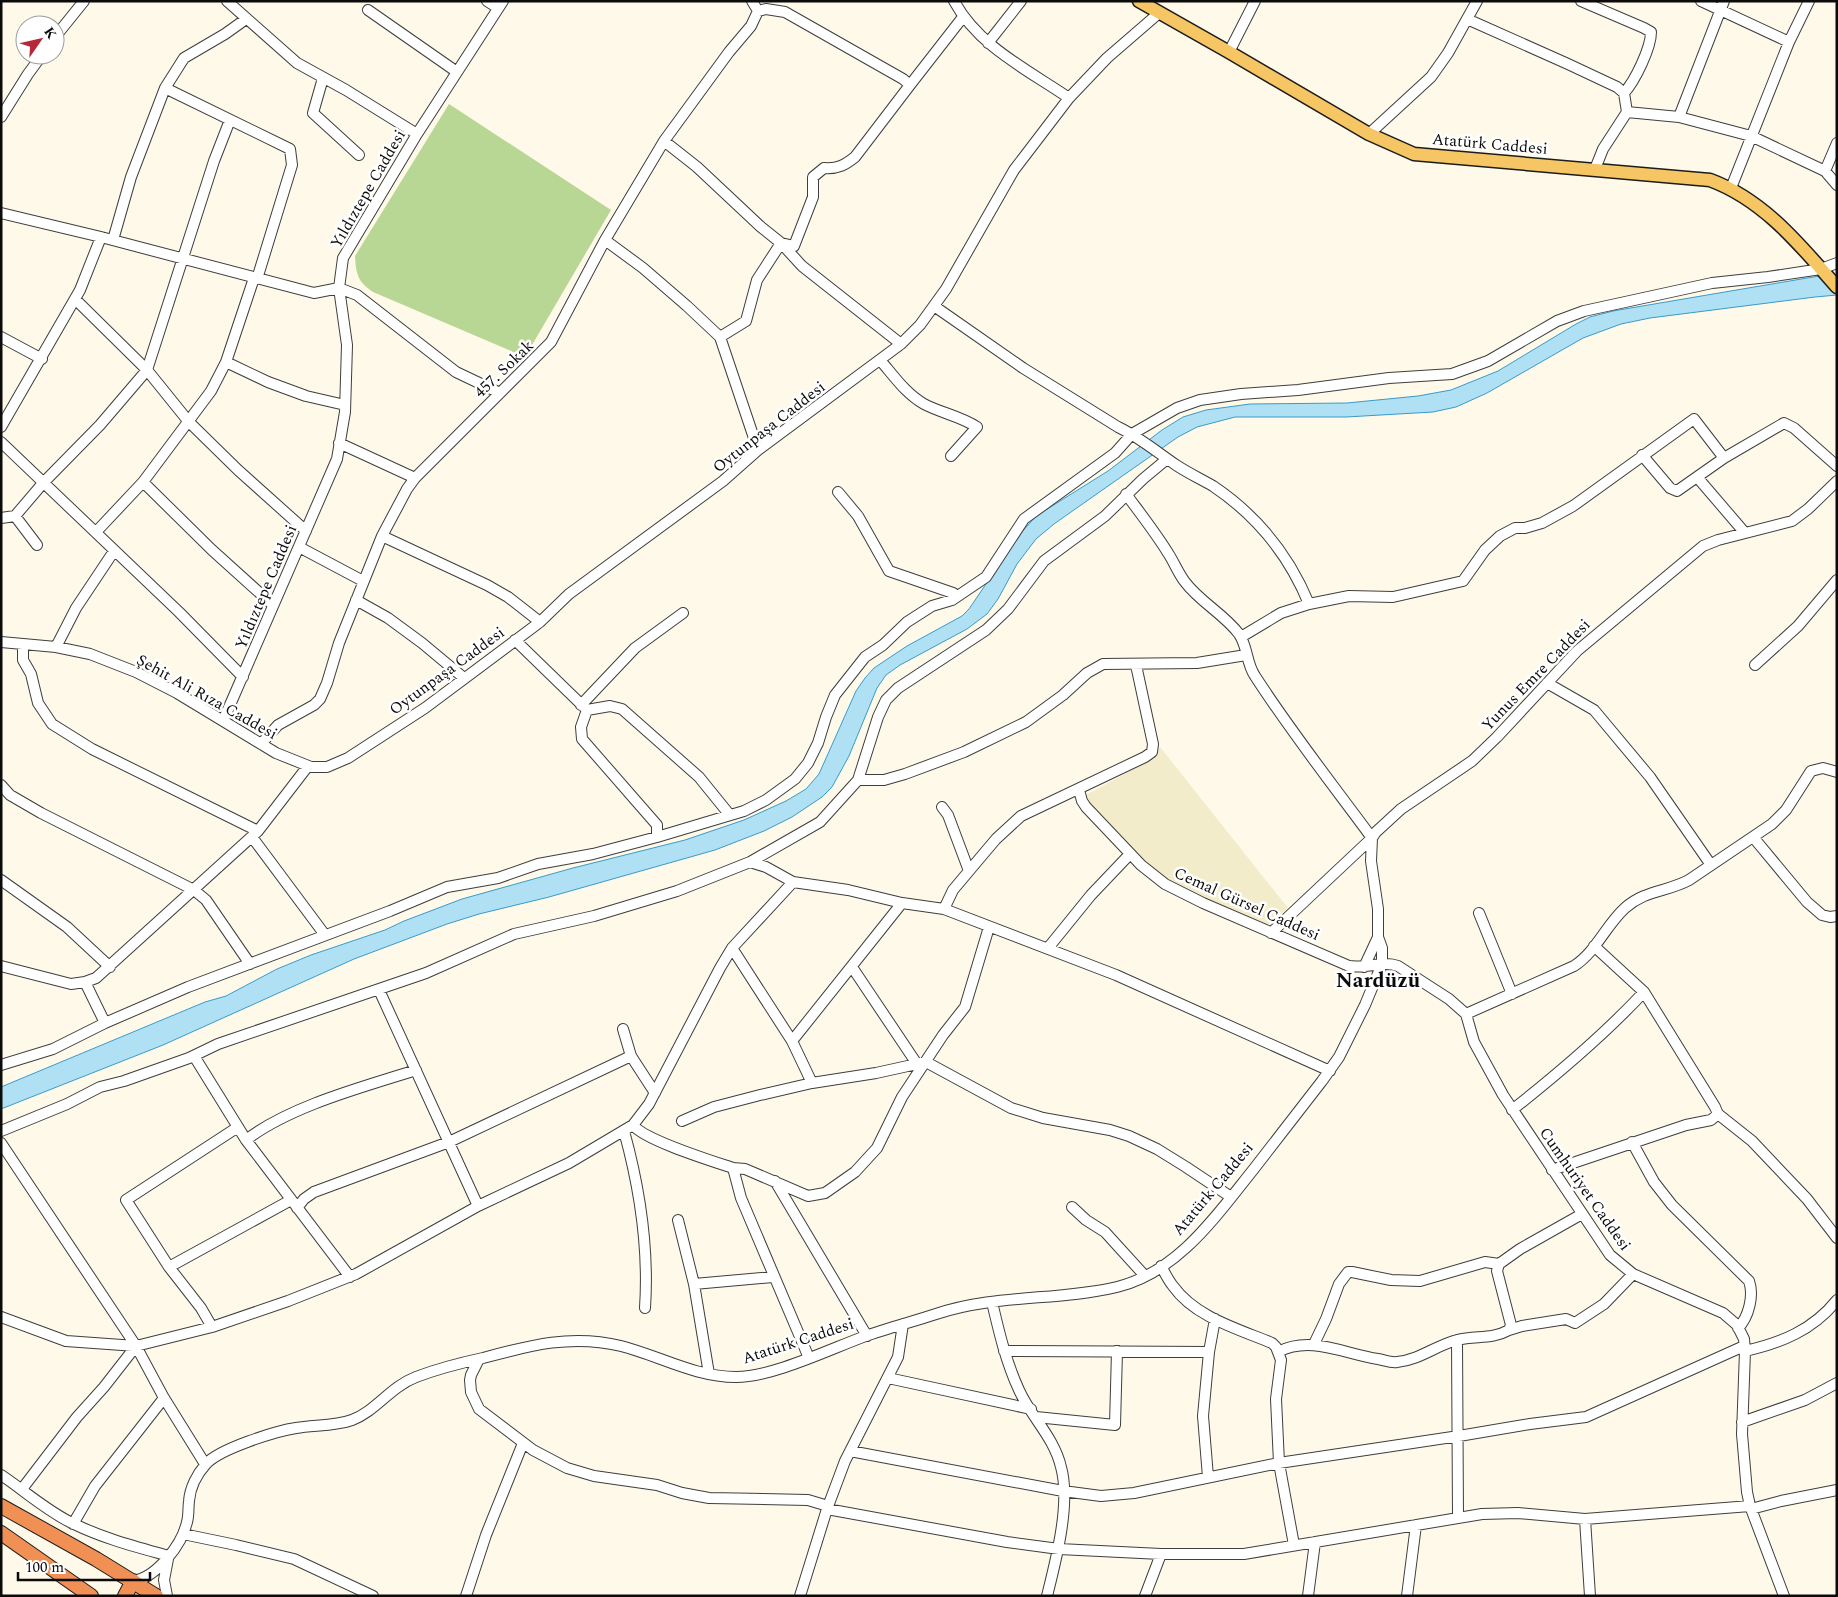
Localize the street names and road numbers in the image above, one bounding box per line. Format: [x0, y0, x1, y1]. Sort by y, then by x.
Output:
street label: Yıldıztepe Caddesi [324, 125, 412, 253]
street label: Atatürk Caddesi [1431, 127, 1549, 161]
street label: 457. Sokak [469, 334, 539, 404]
street label: Oytunpaşa Caddesi [707, 375, 831, 479]
street label: Yıldıztepe Caddesi [229, 521, 303, 653]
street label: Yunus Emre Caddesi [1476, 613, 1596, 737]
street label: Oytunpaşa Caddesi [384, 621, 510, 721]
street label: Şehit Ali Rıza Caddesi [132, 648, 282, 746]
street label: Cemal Gürsel Caddesi [1170, 861, 1324, 947]
street label: Cumhuriyet Caddesi [1533, 1122, 1637, 1256]
street label: Atatürk Caddesi [1167, 1137, 1259, 1241]
street label: Atatürk Caddesi [739, 1312, 857, 1370]

